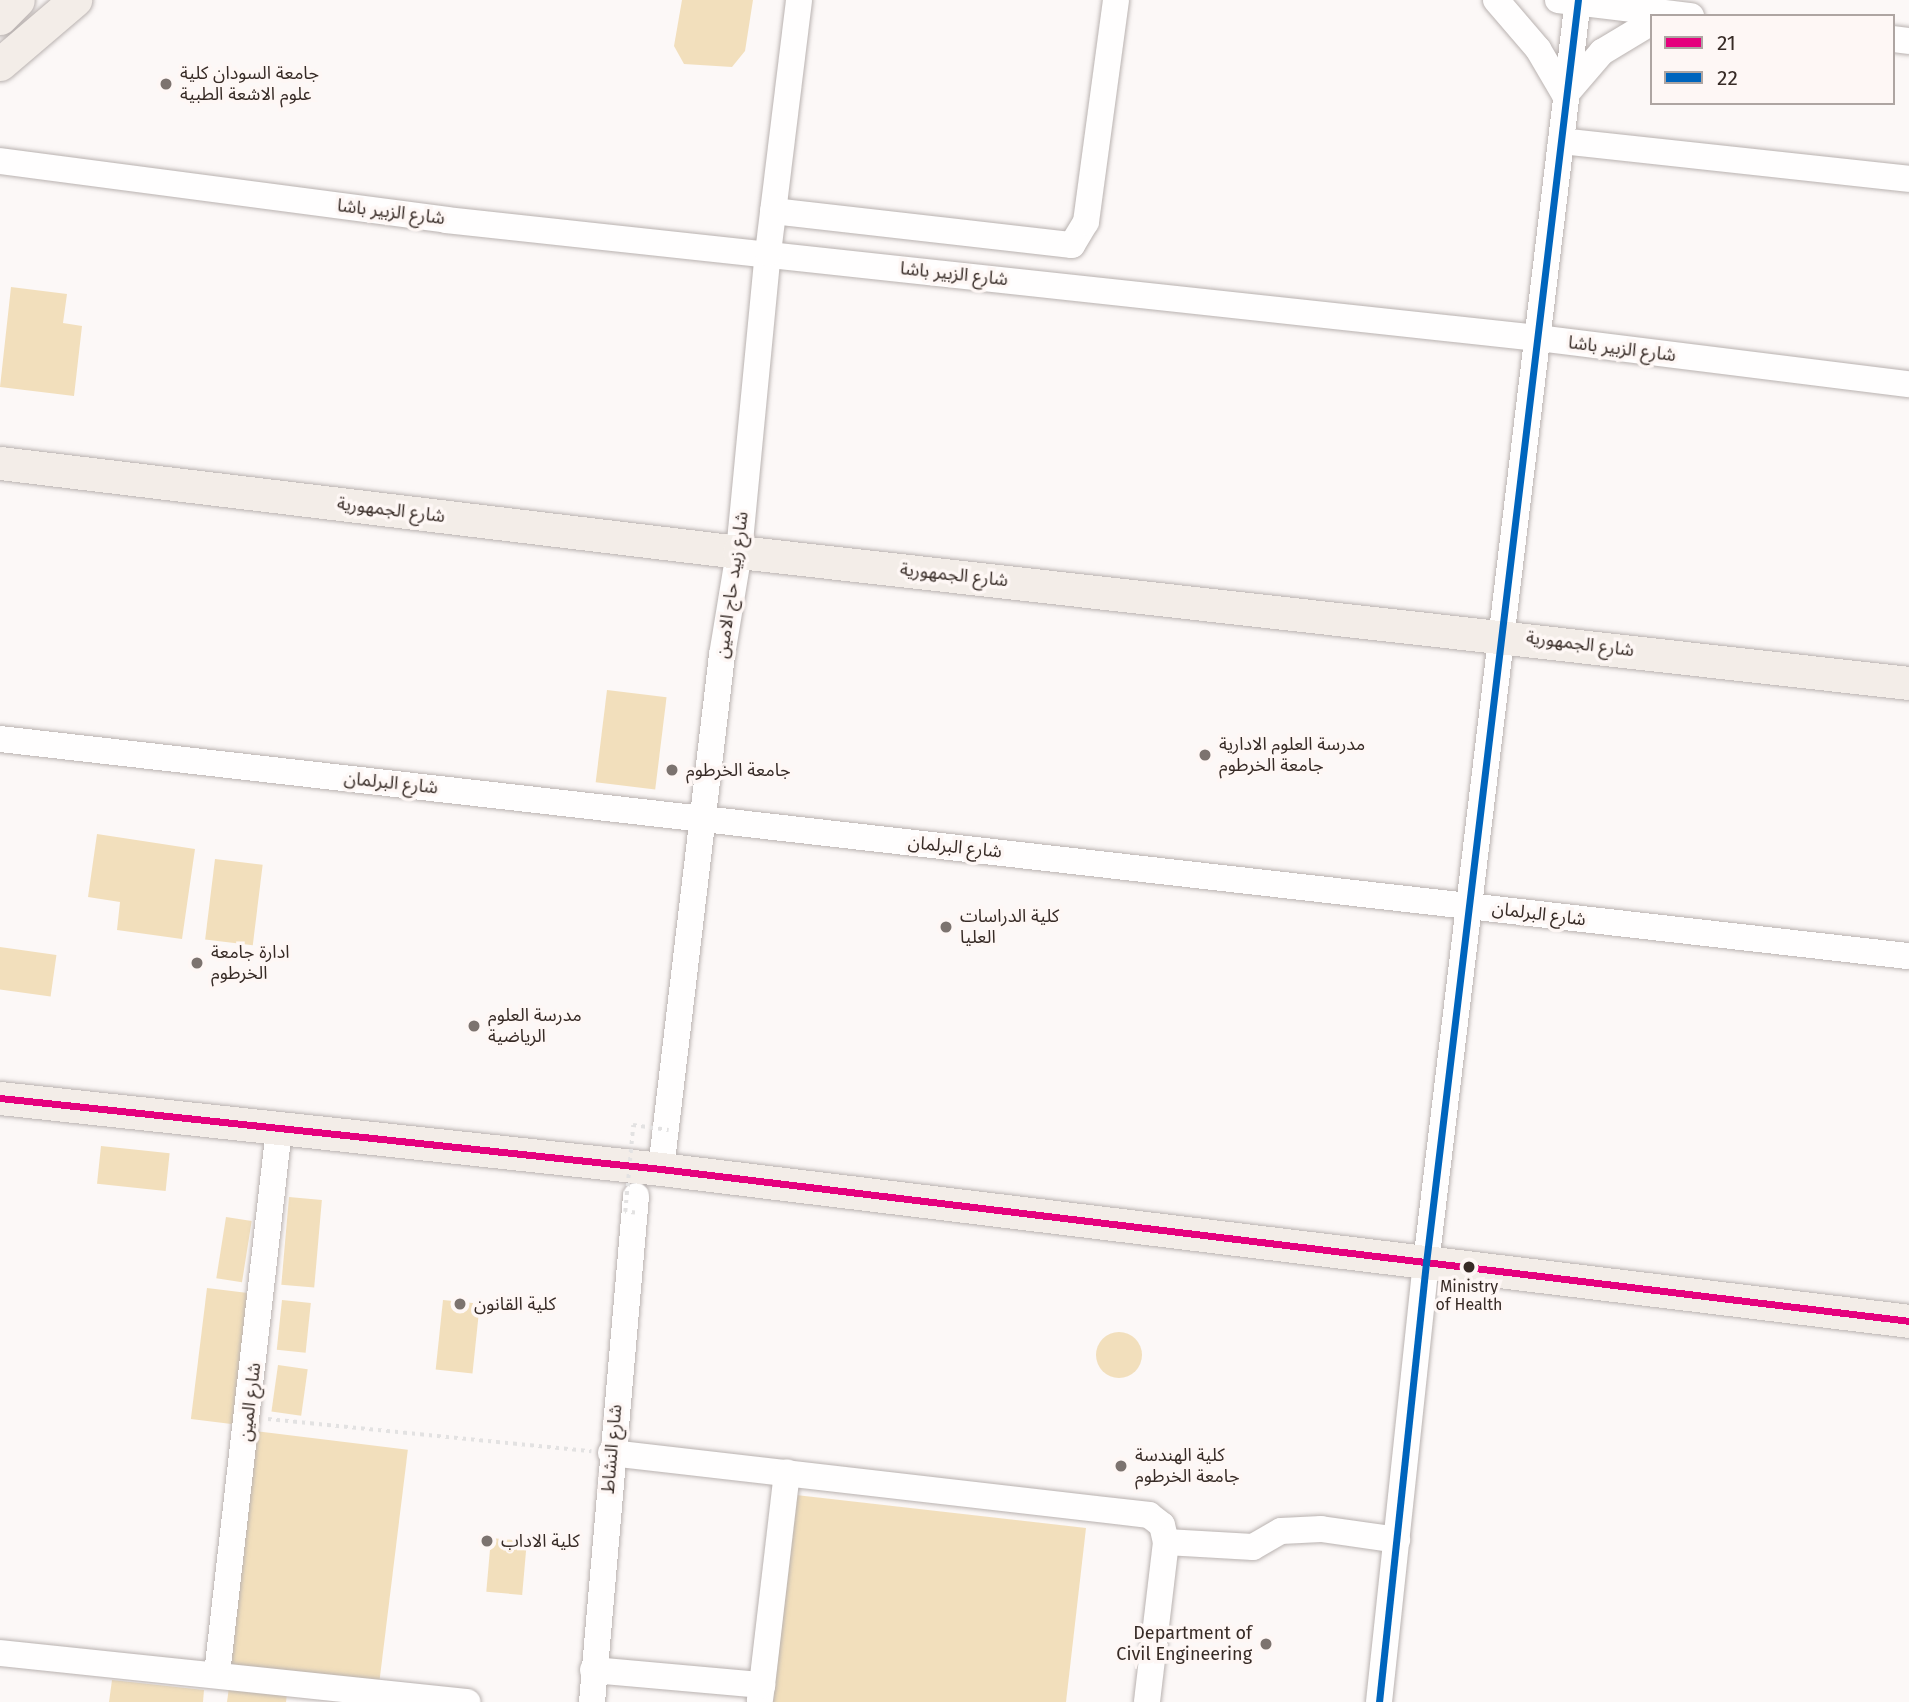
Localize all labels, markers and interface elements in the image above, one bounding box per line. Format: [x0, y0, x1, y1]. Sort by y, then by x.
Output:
legend [1650, 14, 1895, 105]
text: 21 [1717, 30, 1736, 56]
place label: جامعة السودان كلية علوم الاشعة الطبية [180, 63, 319, 106]
text: 22 [1717, 65, 1738, 91]
marker: جامعة السودان كلية علوم الاشعة الطبية [158, 76, 174, 92]
street label: شارع الزبير باشا [336, 195, 446, 229]
street label: شارع الزبير باشا [899, 258, 1009, 290]
street label: شارع الزبير باشا [1567, 332, 1677, 366]
street label: شارع الجمهورية [336, 493, 446, 527]
street label: شارع زبيد حاج الامين [711, 510, 753, 660]
street label: شارع الجمهورية [899, 559, 1009, 591]
street label: شارع الجمهورية [1525, 627, 1635, 661]
place label: مدرسة العلوم الادارية جامعة الخرطوم [1219, 734, 1365, 776]
marker: مدرسة العلوم الادارية جامعة الخرطوم [1197, 747, 1213, 763]
place label: جامعة الخرطوم [686, 759, 791, 781]
marker: جامعة الخرطوم [664, 762, 680, 778]
street label: شارع البرلمان [343, 767, 439, 799]
street label: شارع البرلمان [907, 831, 1003, 863]
street label: شارع البرلمان [1491, 898, 1587, 930]
place label: كلية الدراسات العليا [960, 906, 1059, 948]
marker: كلية الدراسات العليا [938, 919, 954, 935]
place label: ادارة جامعة الخرطوم [211, 942, 290, 984]
marker: ادارة جامعة الخرطوم [189, 955, 205, 971]
place label: مدرسة العلوم الرياضية [488, 1005, 582, 1048]
marker: مدرسة العلوم الرياضية [466, 1018, 482, 1034]
marker: Ministry of Health [1462, 1260, 1476, 1274]
place label: Ministry of Health [1436, 1277, 1502, 1315]
place label: كلية القانون [474, 1293, 556, 1315]
marker: كلية القانون [452, 1296, 468, 1312]
street label: شارع المين [234, 1361, 266, 1443]
street label: شارع النشاط [597, 1403, 627, 1495]
place label: كلية الهندسة جامعة الخرطوم [1135, 1445, 1240, 1488]
marker: كلية الهندسة جامعة الخرطوم [1113, 1458, 1129, 1474]
place label: كلية الاداب [501, 1530, 580, 1552]
marker: كلية الاداب [479, 1533, 495, 1549]
place label: Department of Civil Engineering [1116, 1623, 1252, 1666]
marker: Department of Civil Engineering [1258, 1636, 1274, 1652]

